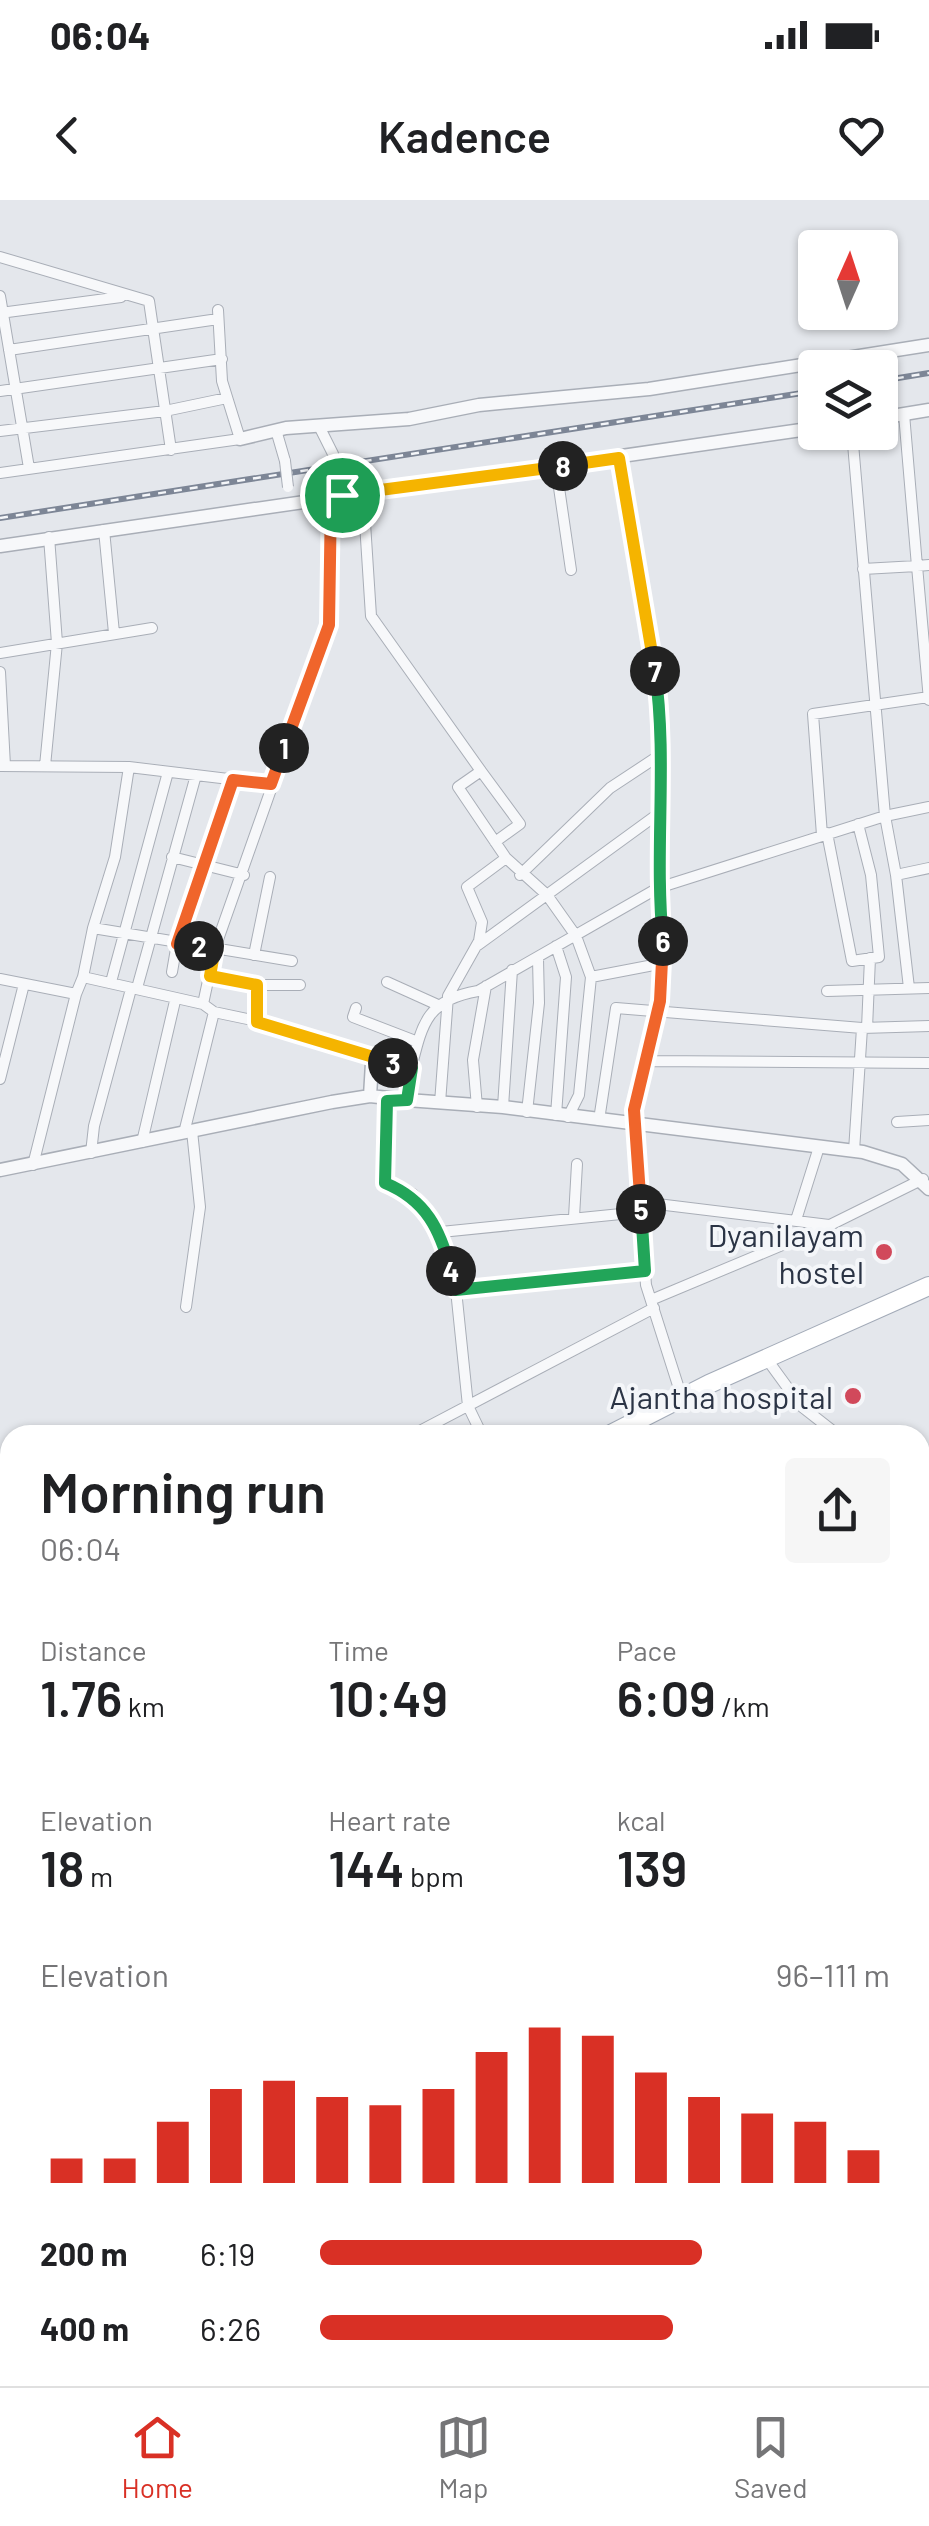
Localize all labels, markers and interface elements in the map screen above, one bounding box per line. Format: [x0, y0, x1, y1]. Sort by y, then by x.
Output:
text: 06:04 [50, 12, 151, 58]
icon: back [40, 108, 95, 163]
text: Kadence [378, 108, 551, 162]
icon: heart [834, 108, 889, 163]
north arrow [798, 230, 898, 330]
map controls [798, 230, 898, 450]
button: layers [798, 350, 898, 450]
pin: 8 [538, 441, 588, 491]
text: 8 [555, 449, 571, 483]
pin [300, 453, 385, 538]
icon: arrive [315, 468, 370, 523]
pin: 7 [630, 646, 680, 696]
text: 7 [648, 654, 662, 688]
pin: 1 [259, 723, 309, 773]
text: 1 [279, 731, 289, 765]
pin: 6 [638, 916, 688, 966]
pin: 2 [174, 921, 224, 971]
text: 6 [655, 924, 671, 958]
text: 2 [191, 929, 207, 963]
pin: 3 [368, 1038, 418, 1088]
text: 3 [385, 1046, 401, 1080]
pin: 5 [616, 1184, 666, 1234]
text: 5 [633, 1192, 649, 1226]
place label: Dyanilayam hostel [708, 1215, 864, 1290]
marker: Dyanilayam hostel [873, 1241, 895, 1263]
pin: 4 [426, 1246, 476, 1296]
text: 4 [443, 1254, 459, 1288]
place label: Ajantha hospital [609, 1377, 833, 1415]
marker: Ajantha hospital [842, 1385, 864, 1407]
text: Morning run [40, 1458, 326, 1524]
button: share [785, 1458, 890, 1563]
text: 06:04 [40, 1529, 121, 1567]
text: Distance [40, 1633, 147, 1667]
text: Time [328, 1633, 389, 1667]
text: Pace [617, 1633, 677, 1667]
text: 1.76 [40, 1667, 122, 1727]
text: 10:49 [328, 1667, 448, 1727]
text: 6:09 [617, 1667, 716, 1727]
text: km [122, 1689, 165, 1723]
text: /km [716, 1689, 770, 1723]
text: Elevation [40, 1803, 153, 1837]
text: Heart rate [328, 1803, 451, 1837]
text: kcal [617, 1803, 665, 1837]
text: 18 [40, 1837, 84, 1897]
text: 144 [328, 1837, 404, 1897]
text: 139 [617, 1837, 687, 1897]
text: m [84, 1859, 113, 1893]
text: bpm [404, 1859, 464, 1893]
text: Elevation [40, 1955, 169, 1993]
text: 96–111 m [776, 1955, 890, 1993]
text: 200 m [40, 2234, 128, 2272]
text: 6:19 [200, 2234, 255, 2272]
text: 400 m [40, 2309, 129, 2347]
text: 6:26 [200, 2309, 261, 2347]
tab: Home [122, 2410, 193, 2504]
tab: Map [436, 2410, 491, 2504]
tab: Saved [734, 2410, 807, 2504]

